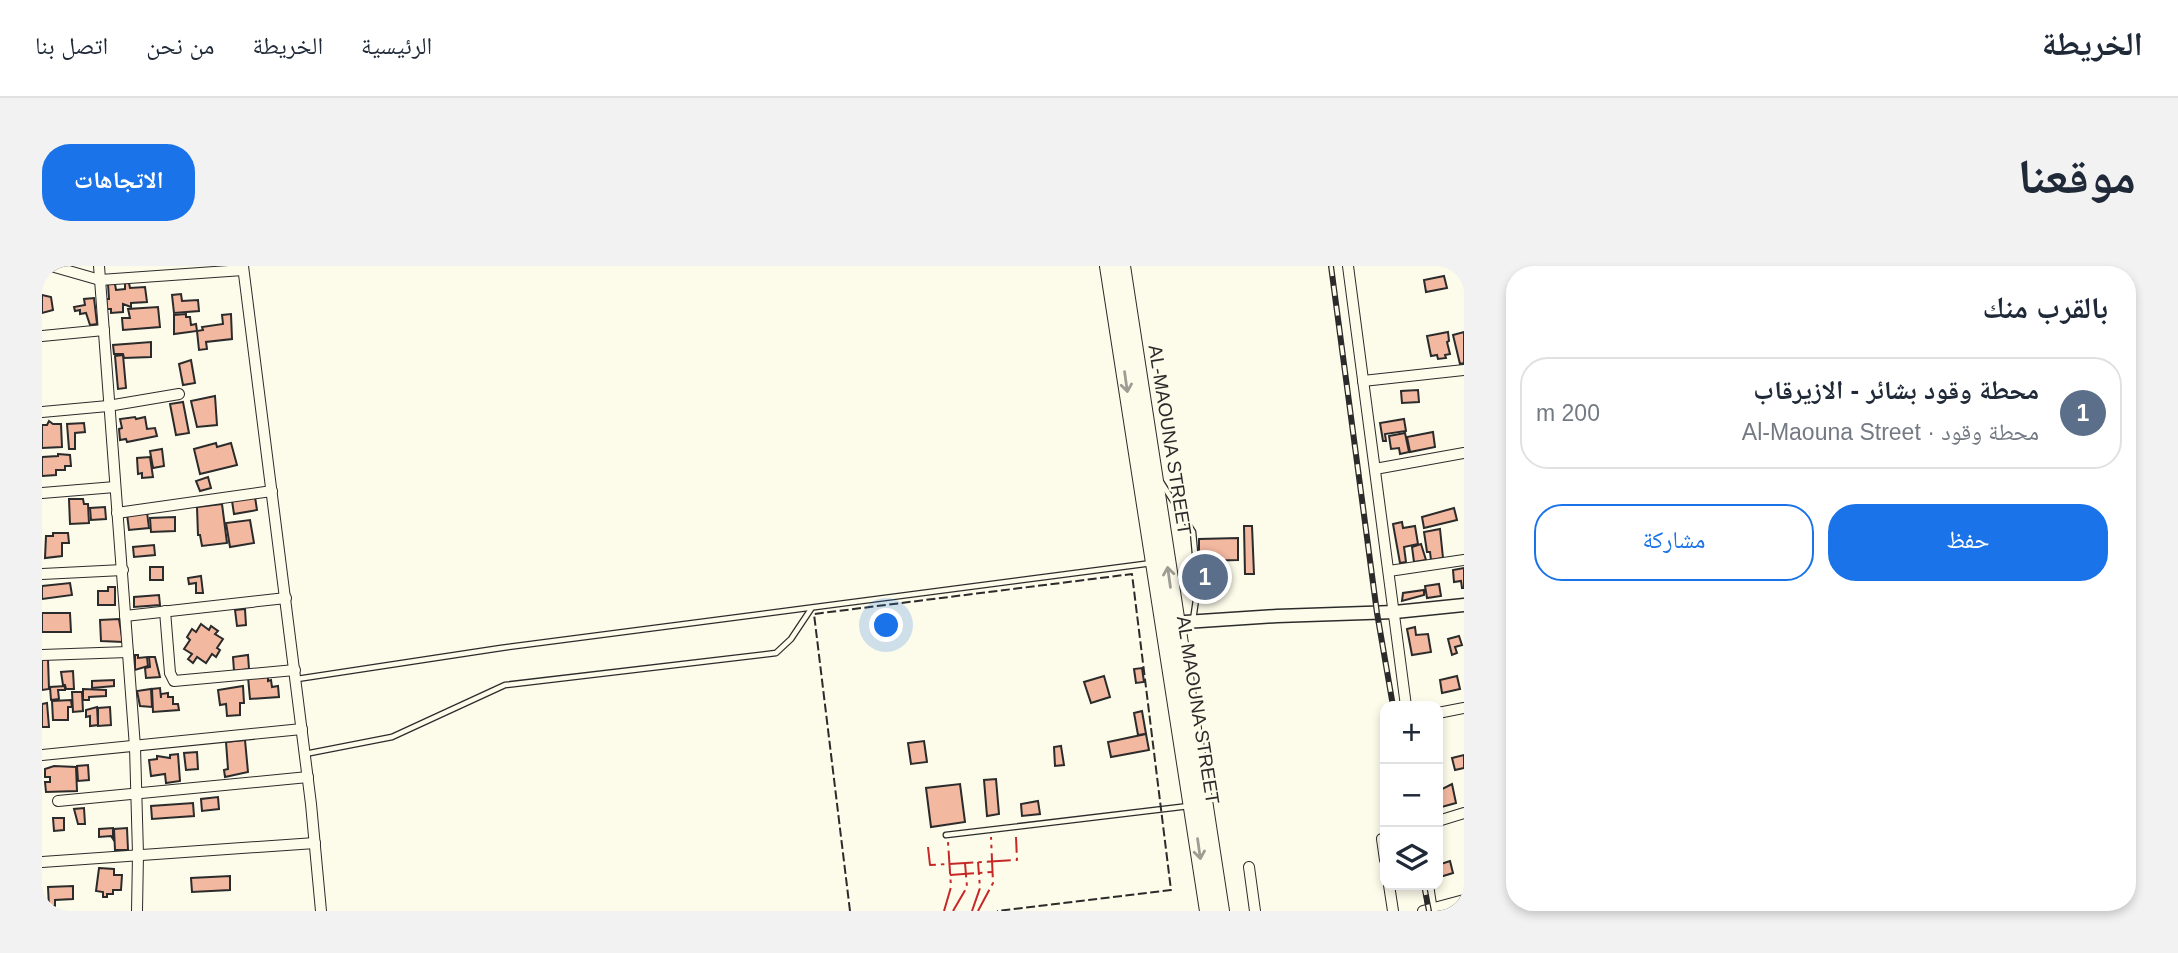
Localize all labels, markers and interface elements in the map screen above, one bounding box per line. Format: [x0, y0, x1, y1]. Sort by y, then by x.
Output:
text: الخريطة [2042, 25, 2143, 62]
text: اتصل بنا [35, 32, 108, 59]
text: من نحن [146, 32, 214, 59]
text: الخريطة [252, 32, 323, 59]
text: الرئيسية [361, 32, 432, 59]
button: الاتجاهات [42, 144, 195, 221]
text: موقعنا [2018, 149, 2136, 203]
text: بالقرب منك [1983, 291, 2108, 324]
street label: AL-MAOUNA STREET [1145, 343, 1195, 537]
one-way arrow [1120, 370, 1133, 393]
text: محطة وقود بشائر - الازيرقاب [1753, 375, 2039, 405]
text: 200 m [1536, 400, 1600, 426]
text: 1 [2077, 400, 2089, 426]
text: محطة وقود · Al-Maouna Street [1742, 419, 2039, 445]
button: مشاركة [1534, 504, 1814, 581]
button: حفظ [1828, 504, 2108, 581]
pin: 1 [1182, 551, 1228, 603]
one-way arrow [1163, 566, 1176, 589]
your location [869, 608, 903, 642]
street label: AL MAOUNA STREET [1173, 614, 1223, 806]
map controls [1380, 701, 1443, 890]
button: + [1380, 701, 1443, 764]
button: − [1380, 764, 1443, 827]
button: layers [1380, 827, 1443, 890]
one-way arrow [1193, 837, 1206, 860]

